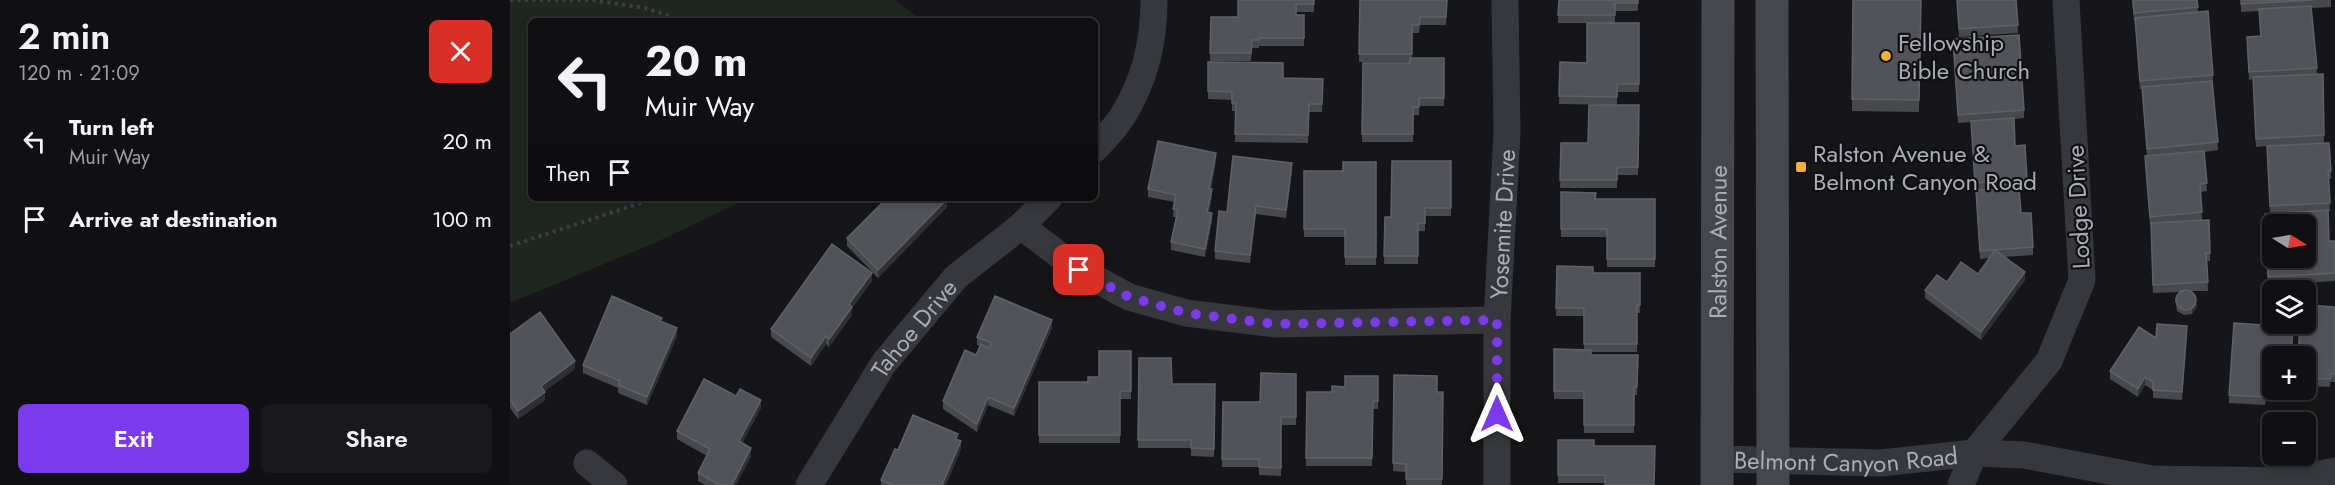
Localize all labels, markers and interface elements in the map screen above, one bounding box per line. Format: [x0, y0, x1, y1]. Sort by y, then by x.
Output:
text: 2 min [18, 10, 110, 62]
button: close [429, 20, 492, 83]
place label: Fellowship Bible Church [1898, 25, 2030, 88]
text: 20 m [645, 31, 747, 92]
icon: left [546, 42, 624, 120]
marker: Fellowship Bible Church [1879, 49, 1893, 63]
text: 120 m · 21:09 [18, 59, 140, 88]
text: Muir Way [645, 87, 754, 126]
text: Turn left [69, 111, 154, 143]
icon: left [18, 125, 51, 158]
text: 20 m [443, 125, 492, 157]
place label: Ralston Avenue & Belmont Canyon Road [1813, 136, 2037, 199]
text: Muir Way [69, 143, 150, 172]
street label: Lodge Drive [2057, 144, 2099, 270]
street label: Yosemite Drive [1481, 148, 1524, 300]
icon: arrive [603, 156, 636, 189]
text: Then [546, 157, 591, 189]
marker: Ralston Avenue & Belmont Canyon Road [1794, 160, 1808, 174]
street label: Ralston Avenue [1700, 165, 1735, 319]
icon: arrive [18, 203, 51, 236]
text: Arrive at destination [69, 203, 278, 235]
text: 100 m [432, 203, 492, 235]
north arrow [2262, 214, 2316, 268]
map controls [2262, 214, 2316, 466]
pin [1053, 244, 1104, 295]
icon: arrive [1062, 253, 1095, 286]
street label: Tahoe Drive [862, 271, 965, 384]
button: layers [2262, 280, 2316, 334]
button: + [2262, 346, 2316, 400]
position arrow [1465, 382, 1529, 446]
button: Exit [18, 404, 249, 473]
button: Share [261, 404, 492, 473]
button: − [2262, 412, 2316, 466]
street label: Belmont Canyon Road [1733, 437, 1959, 481]

